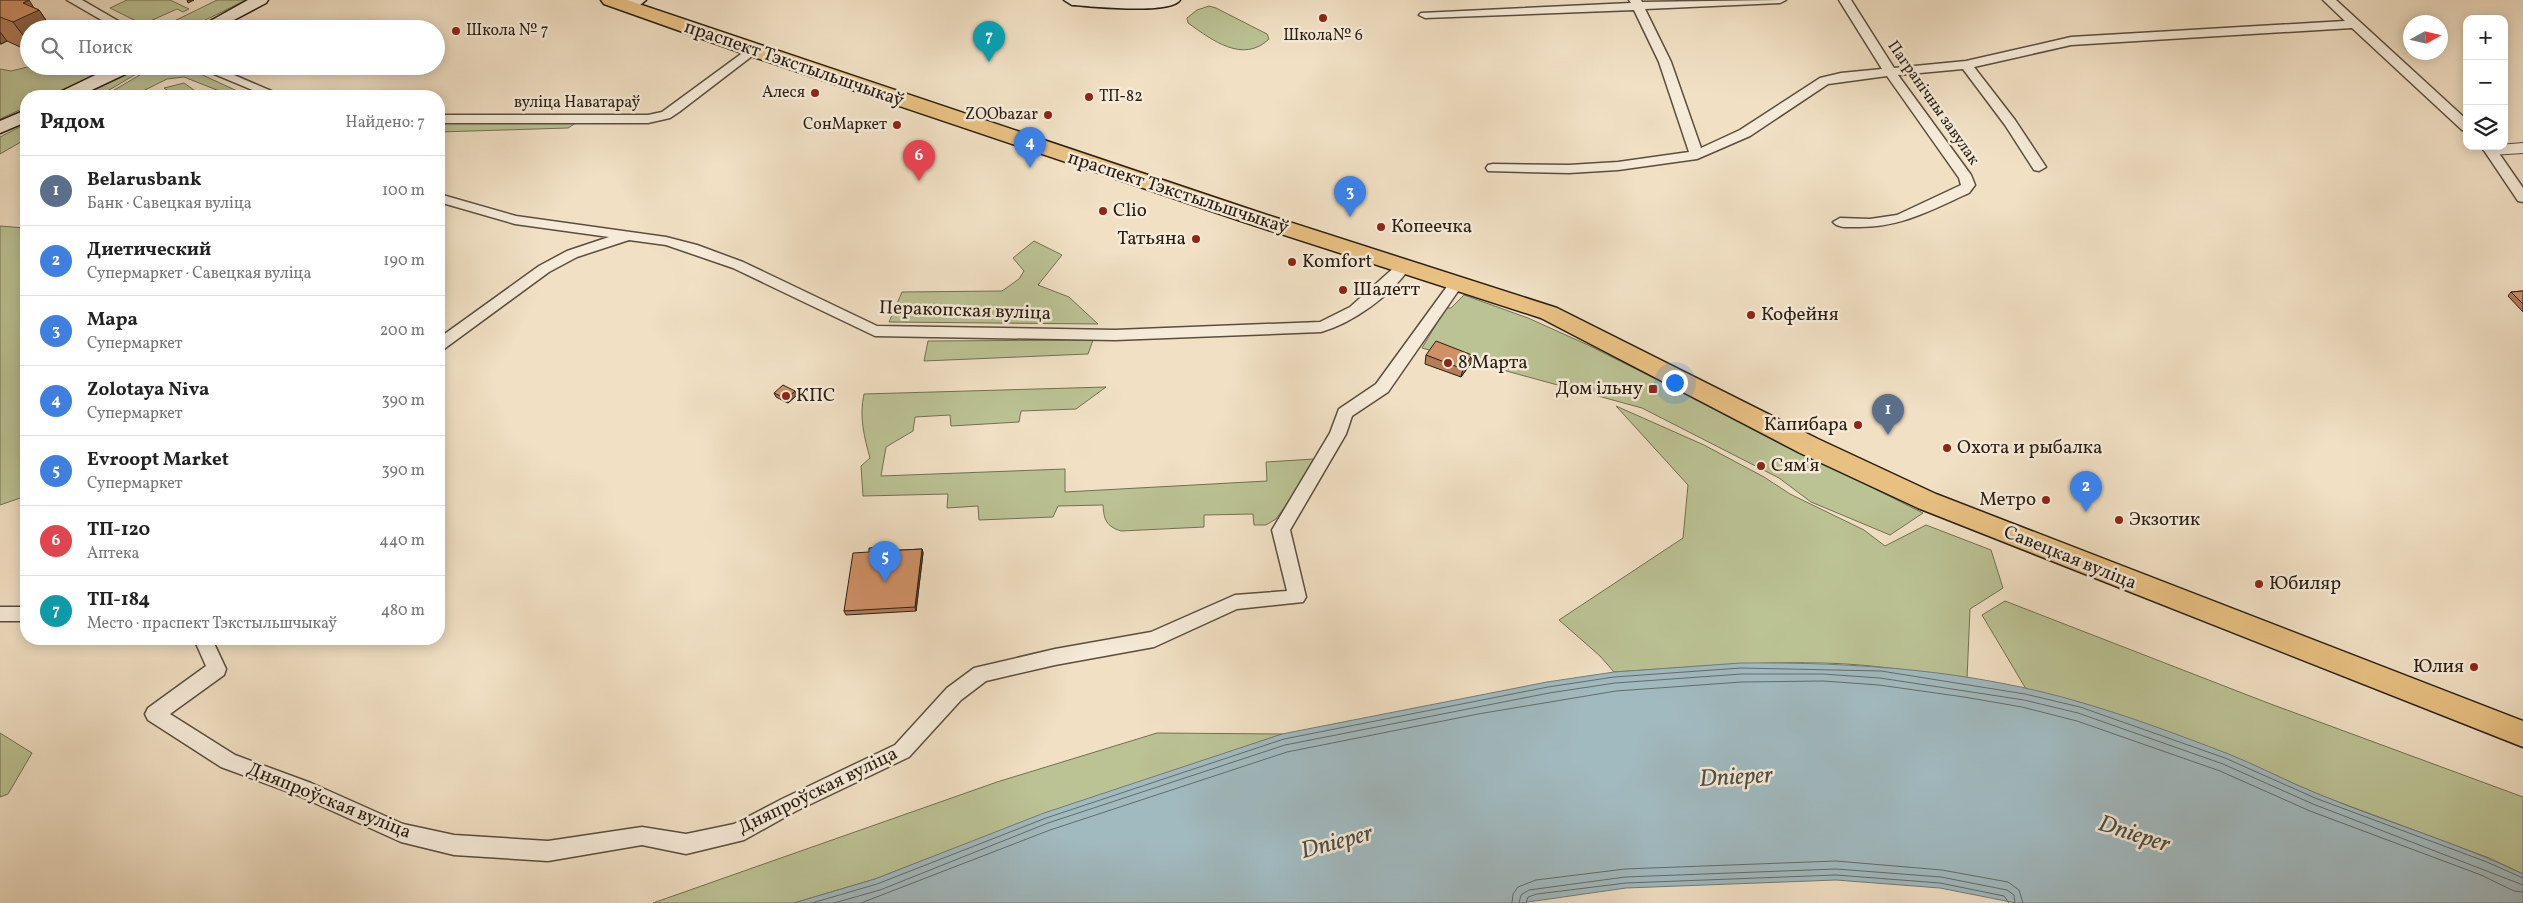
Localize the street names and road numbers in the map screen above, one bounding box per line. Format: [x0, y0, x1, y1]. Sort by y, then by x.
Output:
street label: праспект Тэкстыльшчыкаў [681, 14, 907, 114]
street label: Пагранічны завулак [1882, 36, 1985, 170]
street label: вуліца Наватараў [514, 92, 640, 114]
street label: праспект Тэкстыльшчыкаў [1064, 145, 1292, 241]
street label: Перакопская вуліца [879, 295, 1051, 327]
street label: Савецкая вуліца [2000, 519, 2140, 597]
street label: Дняпроўская вуліца [734, 741, 902, 841]
street label: Дняпроўская вуліца [243, 756, 415, 846]

